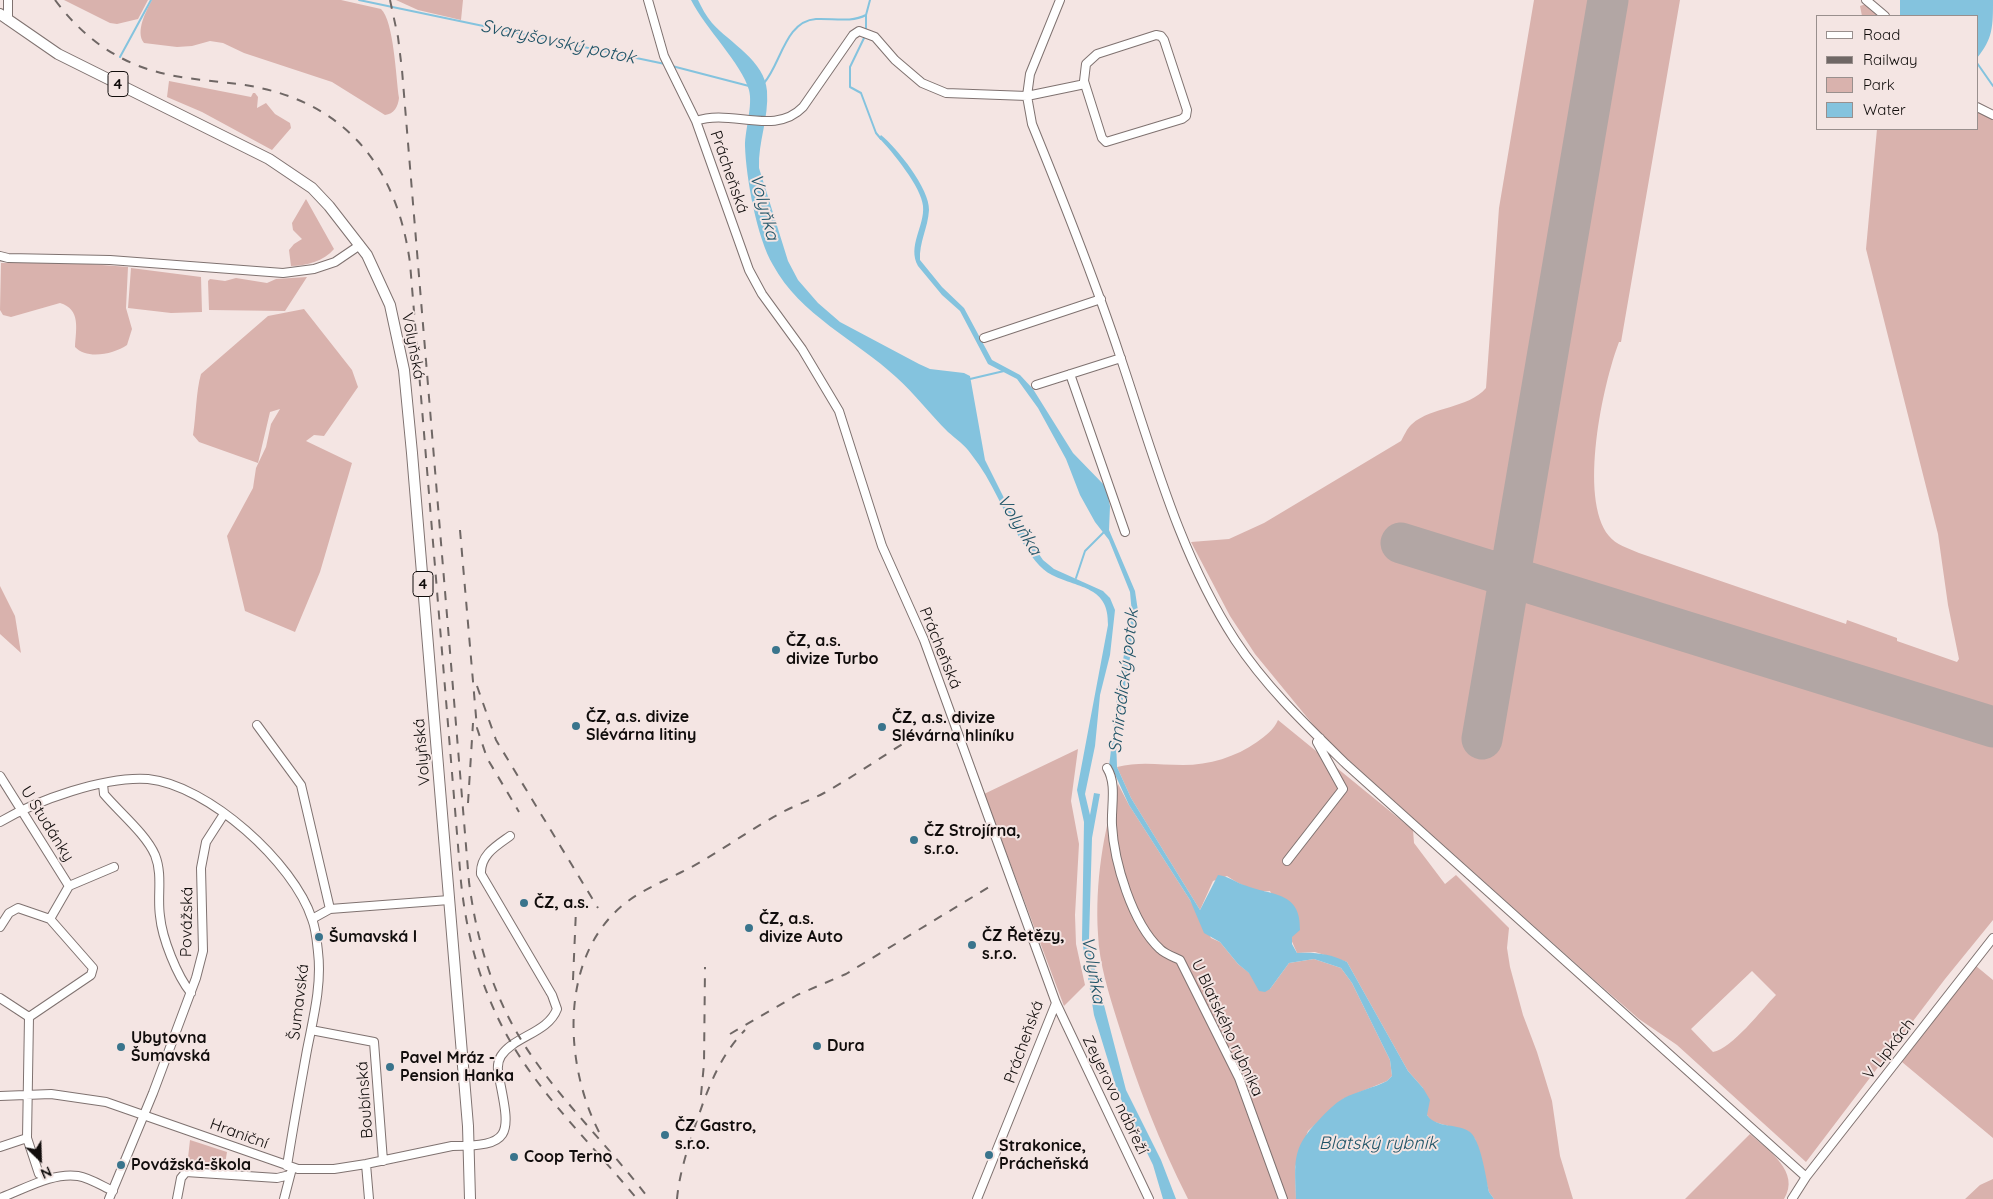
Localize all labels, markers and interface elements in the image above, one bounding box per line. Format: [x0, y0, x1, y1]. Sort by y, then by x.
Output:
water label: Svaryšovský potok [479, 15, 637, 69]
legend [1816, 15, 1978, 130]
text: Road [1863, 25, 1900, 44]
text: Railway [1863, 50, 1918, 69]
road number: 4 [108, 72, 128, 96]
text: Park [1863, 75, 1895, 94]
text: Water [1863, 100, 1906, 119]
street label: Prácheňská [706, 128, 752, 216]
water label: Volyňka [745, 172, 783, 242]
street label: Volyňská [397, 311, 429, 381]
water label: Volyňka [992, 491, 1046, 559]
road number: 4 [413, 572, 433, 596]
street label: Prácheňská [915, 604, 965, 692]
water label: Smiradický potok [1104, 608, 1144, 754]
place label: ČZ, a.s. divize Turbo [786, 631, 879, 669]
marker: ČZ, a.s. divize Turbo [770, 644, 782, 656]
place label: ČZ, a.s. divize Slévárna litiny [586, 707, 696, 745]
place label: ČZ, a.s. divize Slévárna hliníku [892, 708, 1014, 746]
street label: Volyňská [409, 718, 435, 786]
marker: ČZ, a.s. divize Slévárna litiny [570, 720, 582, 732]
marker: ČZ, a.s. divize Slévárna hliníku [876, 721, 888, 733]
street label: U Studánky [16, 783, 78, 865]
place label: ČZ Strojírna, s.r.o. [924, 821, 1021, 859]
marker: ČZ Strojírna, s.r.o. [908, 834, 920, 846]
street label: Povážská [177, 887, 197, 957]
place label: ČZ, a.s. [534, 893, 589, 913]
marker: ČZ, a.s. [518, 897, 530, 909]
place label: ČZ, a.s. divize Auto [759, 909, 843, 947]
marker: ČZ, a.s. divize Auto [743, 922, 755, 934]
place label: ČZ Řetězy, s.r.o. [982, 926, 1065, 964]
place label: Šumavská I [329, 927, 417, 947]
marker: Šumavská I [313, 931, 325, 943]
water label: Volyňka [1077, 935, 1109, 1005]
marker: ČZ Řetězy, s.r.o. [966, 939, 978, 951]
street label: U Blatského rybníka [1187, 956, 1267, 1100]
street label: Šumavská [285, 963, 313, 1041]
street label: Prácheňská [1000, 998, 1048, 1086]
street label: V Lipkách [1859, 1015, 1919, 1083]
place label: Ubytovna Šumavská [131, 1028, 210, 1066]
street label: Zeyerovo nábřeží [1078, 1032, 1152, 1158]
place label: Dura [827, 1036, 865, 1056]
marker: Dura [811, 1040, 823, 1052]
marker: Ubytovna Šumavská [115, 1041, 127, 1053]
place label: Pavel Mráz - Pension Hanka [400, 1048, 514, 1086]
street label: Boubínská [353, 1061, 377, 1139]
marker: Pavel Mráz - Pension Hanka [384, 1061, 396, 1073]
street label: Hraniční [207, 1115, 271, 1153]
place label: ČZ Gastro, s.r.o. [675, 1116, 757, 1154]
marker: ČZ Gastro, s.r.o. [659, 1129, 671, 1141]
water label: Blatský rybník [1319, 1133, 1437, 1155]
north arrow [15, 1134, 65, 1184]
place label: Strakonice, Prácheňská [999, 1136, 1089, 1174]
place label: Coop Terno [524, 1147, 613, 1167]
marker: Strakonice, Prácheňská [983, 1149, 995, 1161]
marker: Coop Terno [508, 1151, 520, 1163]
place label: Povážská-škola [131, 1155, 251, 1175]
marker: Povážská-škola [115, 1159, 127, 1171]
text: N [38, 1162, 54, 1183]

